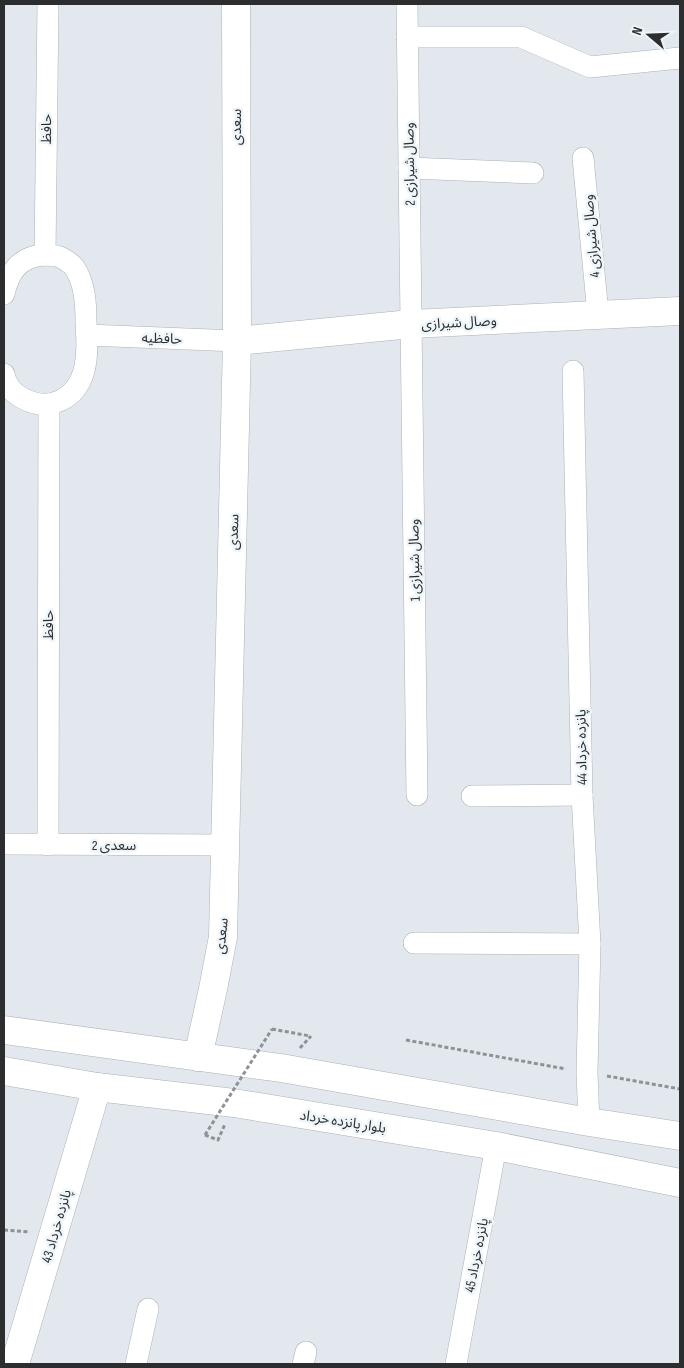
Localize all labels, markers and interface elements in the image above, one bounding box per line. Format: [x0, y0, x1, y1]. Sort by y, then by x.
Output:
north arrow [624, 10, 674, 60]
text: N [628, 25, 646, 37]
street label: سعدی [228, 109, 245, 145]
street label: حافظ [38, 114, 55, 144]
street label: وصال شیرازی 2 [400, 122, 419, 206]
street label: وصال شیرازی 4 [579, 194, 604, 278]
street label: وصال شیرازی [421, 312, 497, 333]
street label: حافظیه [141, 329, 183, 348]
street label: سعدی [225, 514, 242, 550]
street label: وصال شیرازی 1 [405, 519, 424, 601]
street label: حافظ [40, 610, 57, 640]
street label: پانزده خرداد 44 [572, 709, 592, 785]
street label: سعدی 2 [92, 837, 136, 854]
street label: سعدی [211, 917, 232, 955]
street label: بلوار پانزده خرداد [298, 1106, 387, 1138]
street label: پانزده خرداد 43 [38, 1187, 76, 1265]
street label: پانزده خرداد 45 [461, 1216, 493, 1294]

